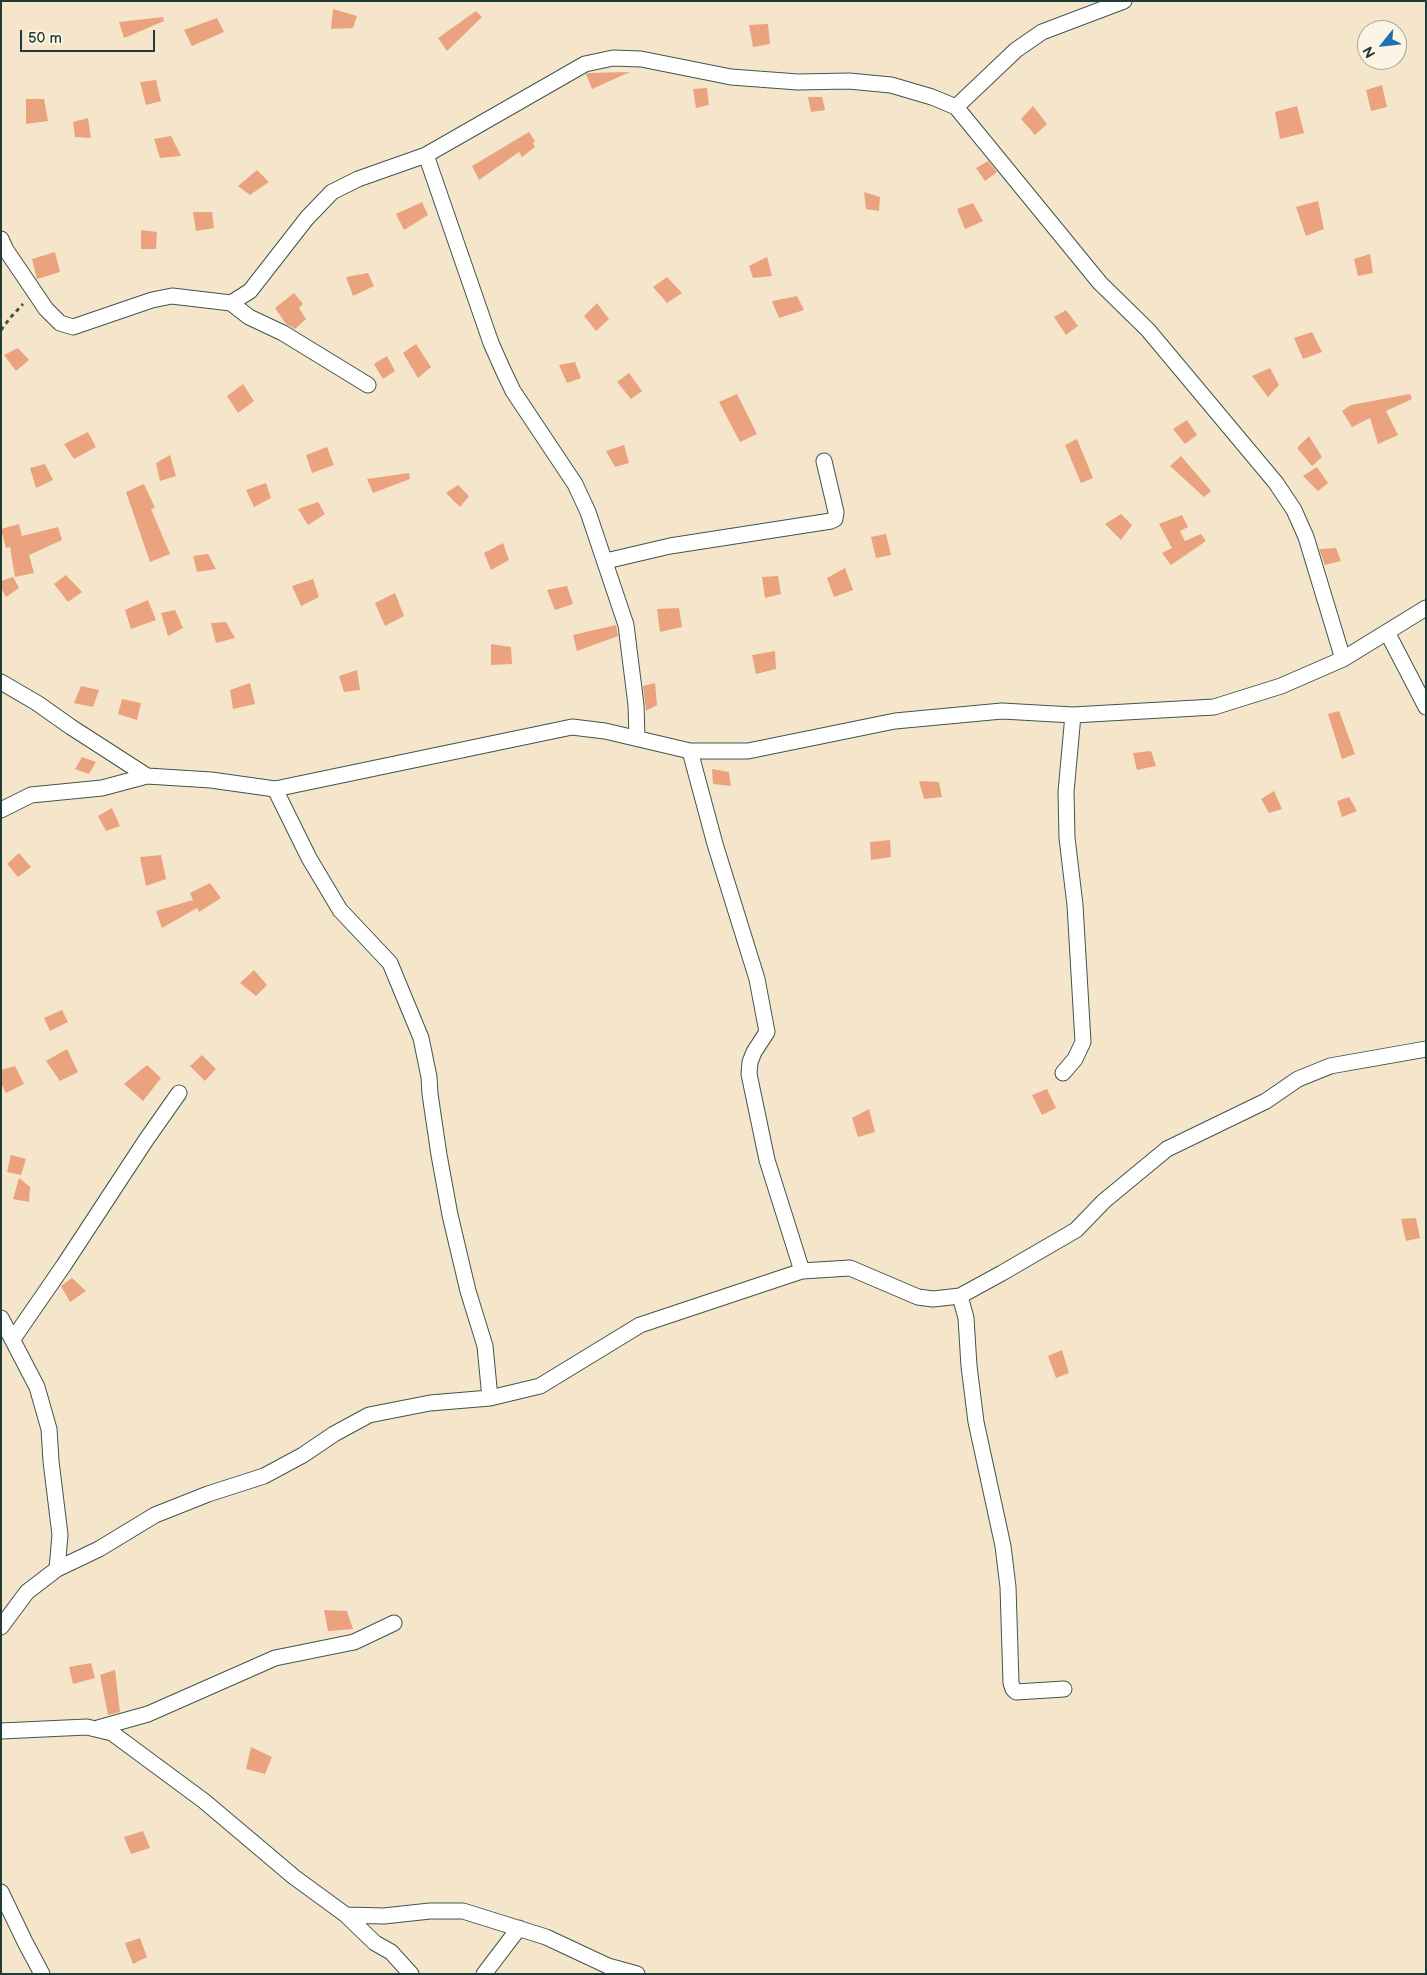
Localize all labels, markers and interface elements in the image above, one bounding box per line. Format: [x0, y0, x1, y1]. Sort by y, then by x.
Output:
scale bar [22, 20, 158, 52]
north arrow [1357, 20, 1407, 70]
text: 50 m [28, 29, 62, 48]
text: N [1359, 43, 1379, 61]

